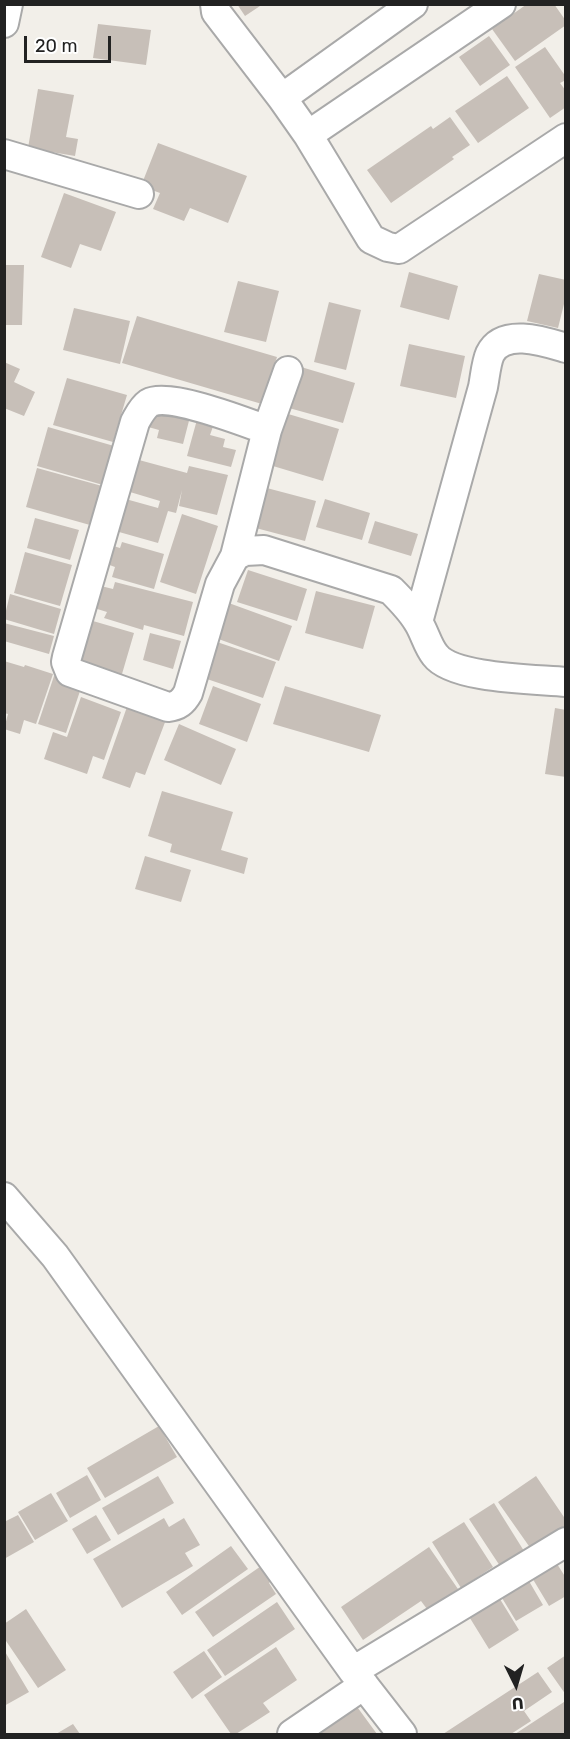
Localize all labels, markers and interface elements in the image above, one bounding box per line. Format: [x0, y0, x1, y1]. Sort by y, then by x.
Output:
scale bar [27, 24, 114, 62]
text: 20 m [35, 35, 77, 57]
north arrow [486, 1655, 546, 1715]
text: U [511, 1693, 524, 1713]

